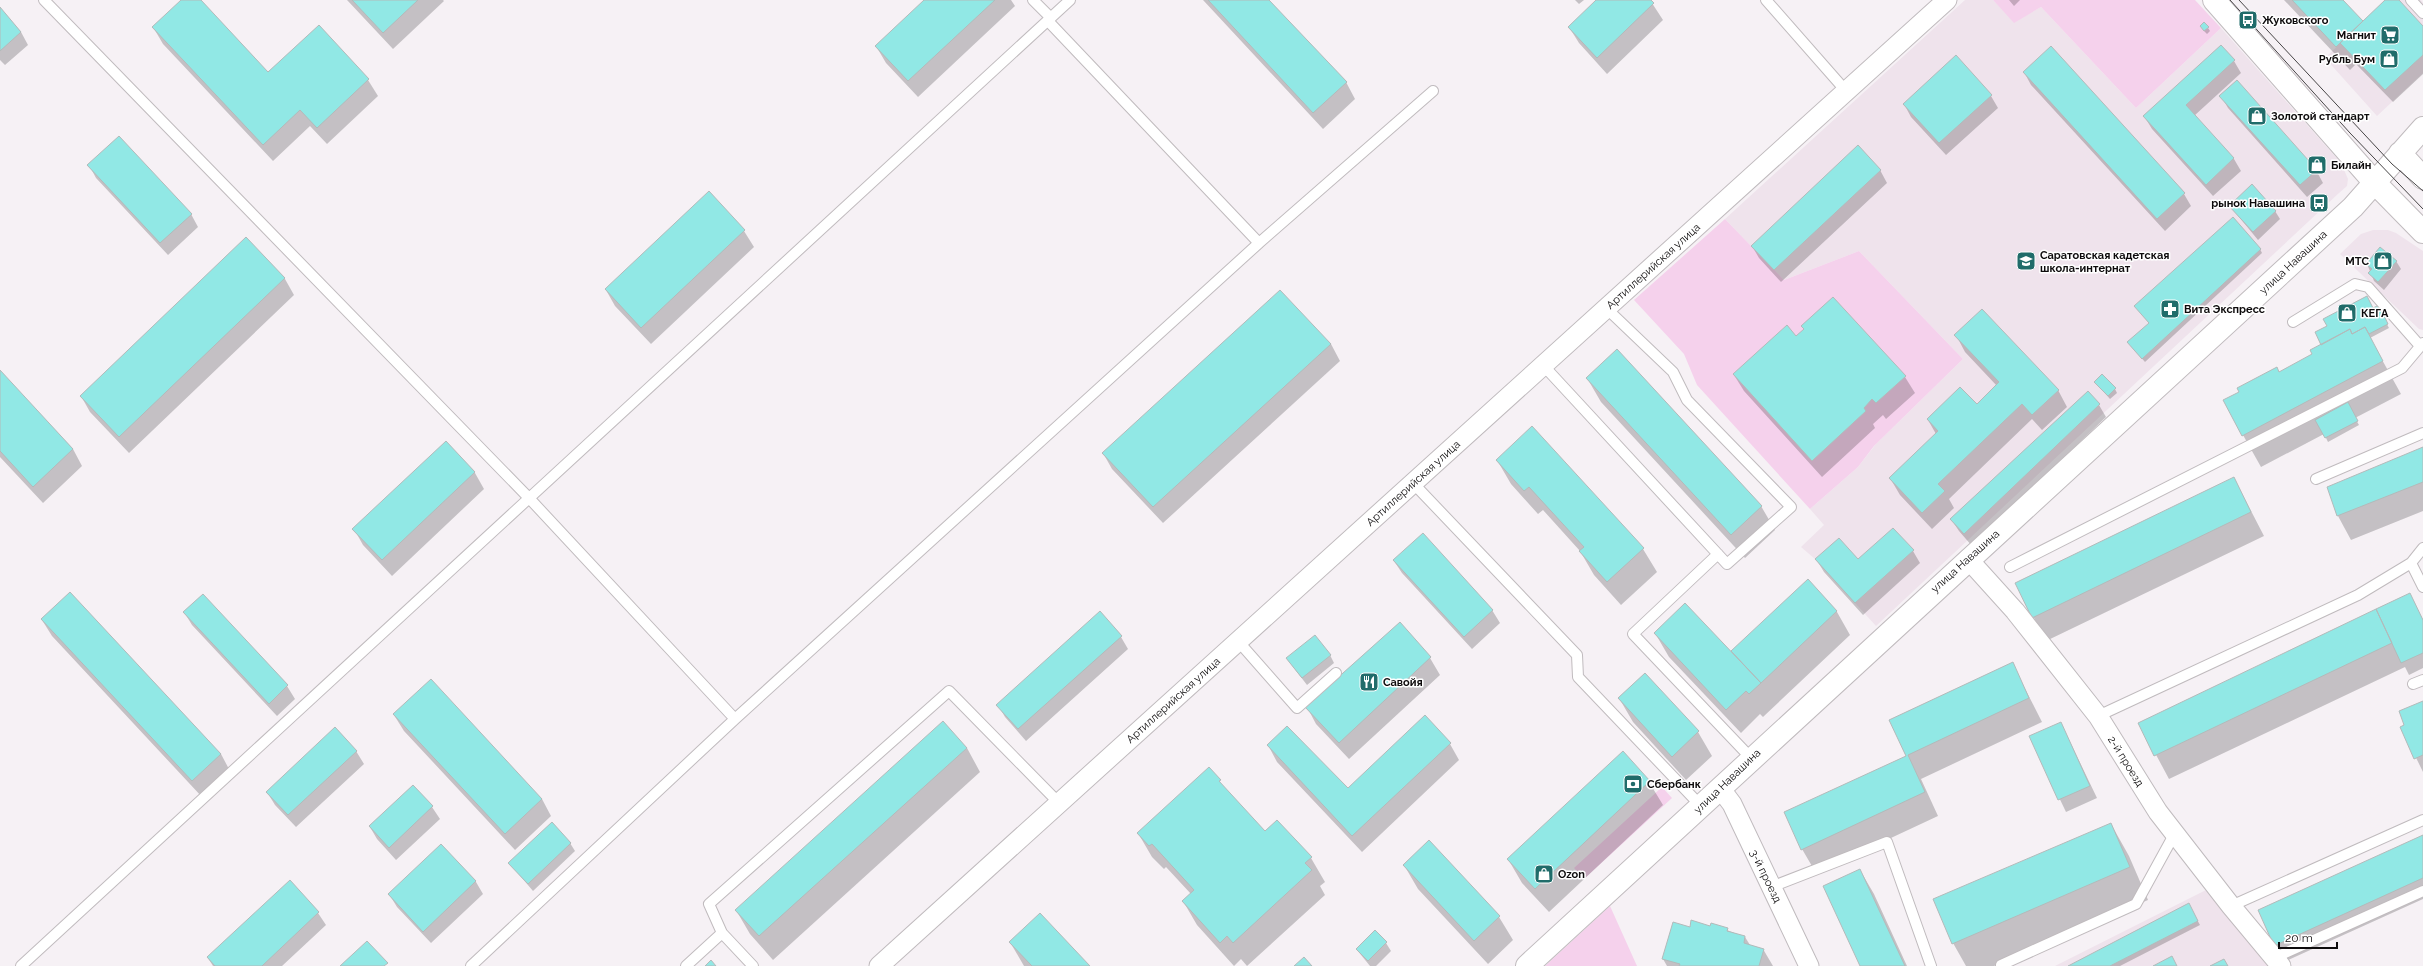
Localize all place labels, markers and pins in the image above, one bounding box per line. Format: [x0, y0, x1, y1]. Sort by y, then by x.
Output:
bus stop icon: Жуковского [2237, 9, 2259, 31]
place label: Жуковского [2262, 14, 2329, 27]
supermarket icon: Магнит [2379, 24, 2401, 46]
place label: Магнит [2337, 29, 2377, 42]
shop icon: Рубль Бум [2378, 48, 2400, 70]
place label: Рубль Бум [2319, 53, 2375, 66]
shop icon: Золотой стандарт [2246, 105, 2268, 127]
place label: Золотой стандарт [2271, 110, 2370, 123]
shop icon: Билайн [2306, 154, 2328, 176]
place label: Билайн [2331, 159, 2371, 172]
bus stop icon: рынок Навашина [2308, 192, 2330, 214]
place label: рынок Навашина [2211, 197, 2305, 210]
place label: Саратовская кадетская школа-интернат [2040, 249, 2169, 275]
school or university icon: Саратовская кадетская школа-интернат [2015, 250, 2037, 272]
shop icon: МТС [2372, 250, 2394, 272]
place label: МТС [2345, 255, 2369, 268]
pharmacy icon: Вита Экспресс [2159, 298, 2181, 320]
shop icon: КЕГА [2336, 302, 2358, 324]
place label: Вита Экспресс [2184, 303, 2265, 316]
place label: КЕГА [2361, 307, 2389, 320]
restaurant icon: Савойя [1358, 671, 1380, 693]
place label: Савойя [1383, 676, 1423, 689]
bank icon: Сбербанк [1622, 773, 1644, 795]
place label: Сбербанк [1647, 778, 1702, 791]
shop icon: Ozon [1533, 863, 1555, 885]
place label: Ozon [1558, 868, 1585, 881]

